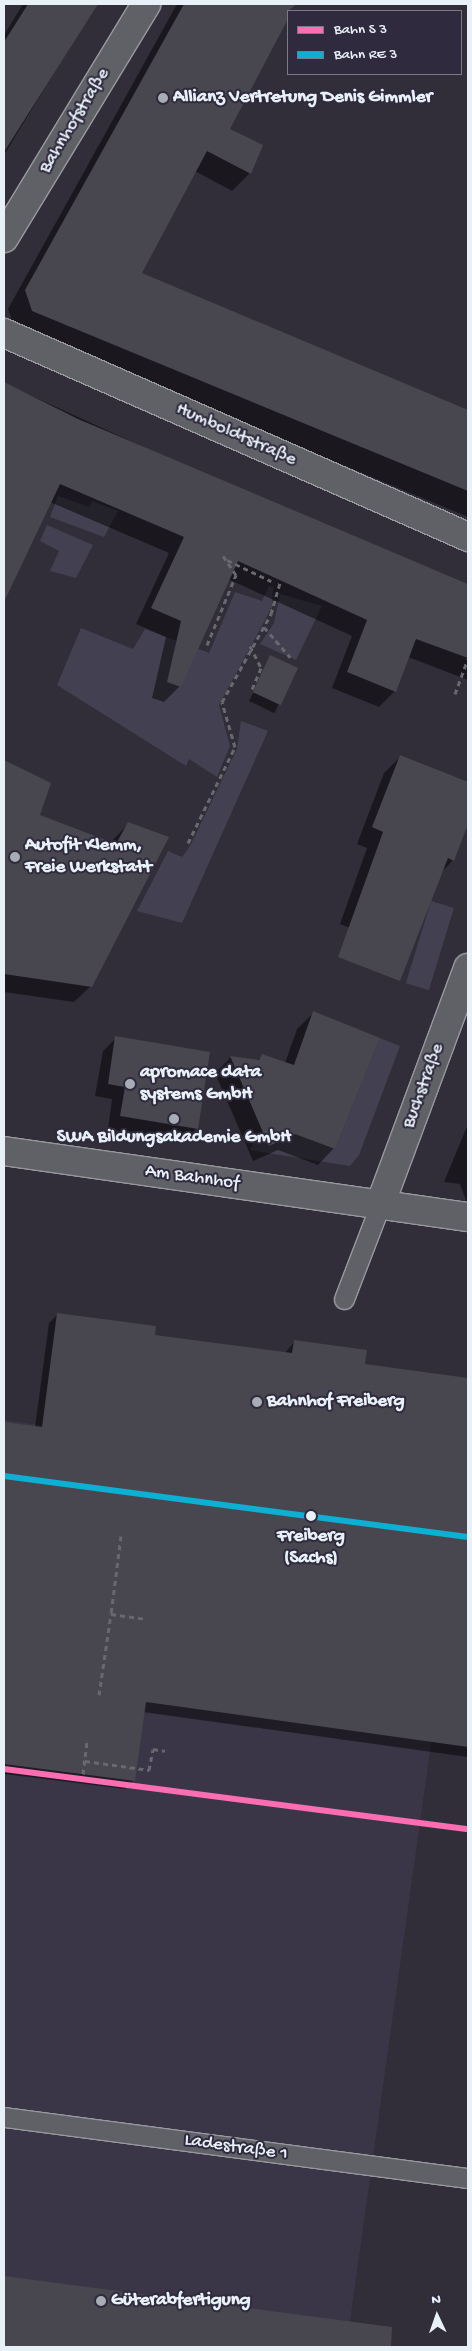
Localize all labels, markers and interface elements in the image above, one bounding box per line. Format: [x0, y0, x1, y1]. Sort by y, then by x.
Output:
legend [287, 10, 462, 75]
text: Bahn S 3 [334, 21, 387, 39]
text: Bahn RE 3 [334, 46, 397, 64]
street label: Bahnhofstraße [35, 64, 115, 178]
place label: Allianz Vertretung Denis Gimmler [173, 87, 432, 109]
marker: Allianz Vertretung Denis Gimmler [157, 92, 169, 104]
street label: Humboldtstraße [172, 398, 300, 472]
place label: Autofit Klemm, Freie Werkstatt [25, 835, 152, 879]
marker: Autofit Klemm, Freie Werkstatt [9, 851, 21, 863]
street label: Buchstraße [398, 1040, 450, 1132]
place label: apromace data systems GmbH [140, 1062, 261, 1106]
marker: apromace data systems GmbH [124, 1078, 136, 1090]
marker: SWA Bildungsakademie GmbH [168, 1113, 180, 1125]
place label: SWA Bildungsakademie GmbH [57, 1127, 291, 1149]
street label: Am Bahnhof [144, 1160, 240, 1196]
place label: Bahnhof Freiberg [267, 1391, 405, 1413]
marker: Bahnhof Freiberg [251, 1396, 263, 1408]
marker: Freiberg (Sachs) [303, 1508, 319, 1524]
place label: Freiberg (Sachs) [277, 1526, 345, 1570]
street label: Ladestraße 1 [183, 2129, 289, 2167]
place label: Güterabfertigung [111, 2290, 251, 2312]
north arrow [412, 2291, 462, 2341]
text: N [431, 2292, 441, 2309]
marker: Güterabfertigung [95, 2295, 107, 2307]

